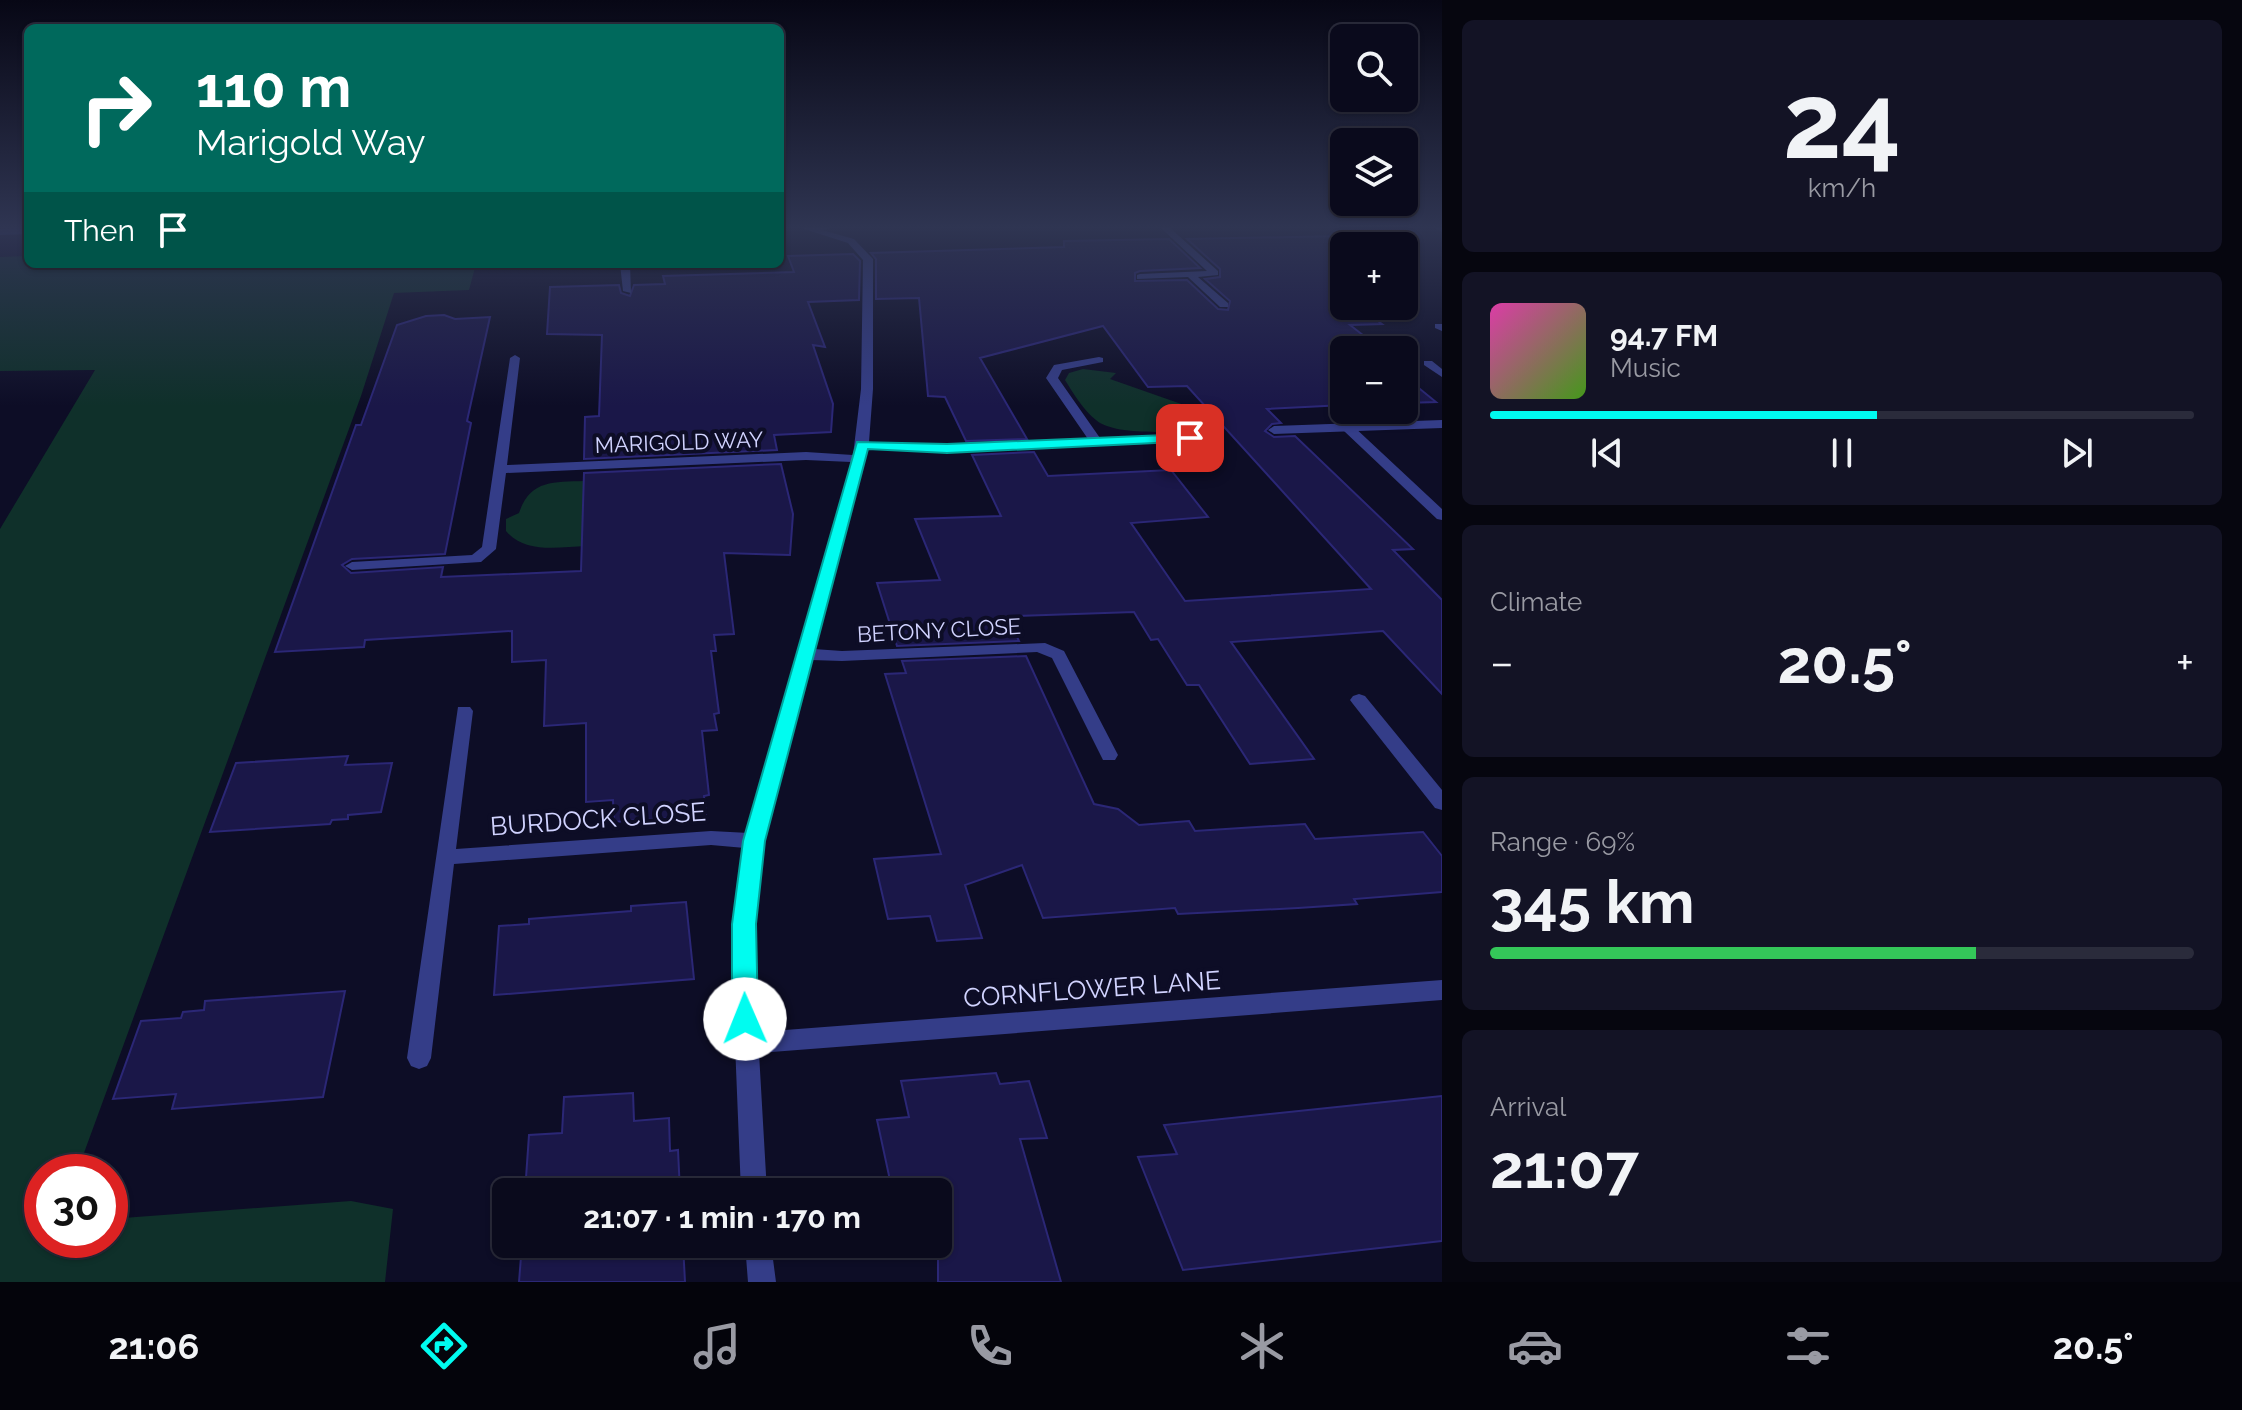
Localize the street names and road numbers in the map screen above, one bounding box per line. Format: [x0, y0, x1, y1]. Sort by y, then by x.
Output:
street label: MARIGOLD WAY [594, 426, 764, 458]
street label: BETONY CLOSE [856, 613, 1022, 647]
street label: BURDOCK CLOSE [489, 796, 707, 842]
street label: CORNFLOWER LANE [962, 965, 1222, 1013]

